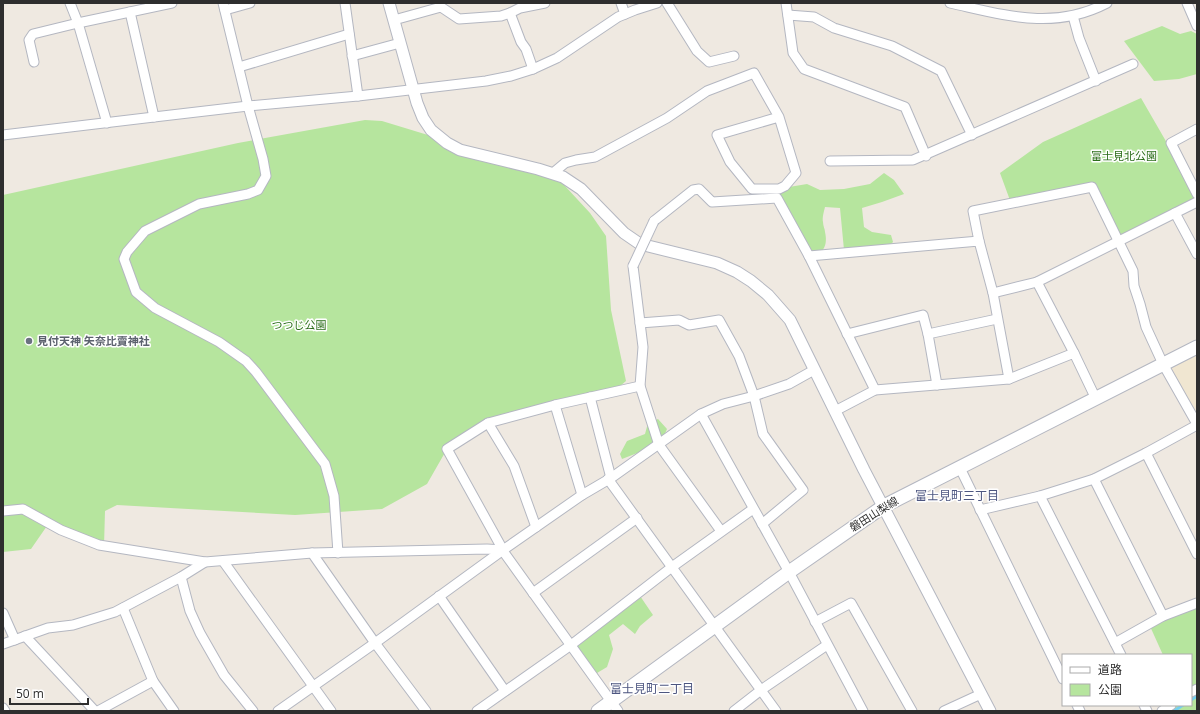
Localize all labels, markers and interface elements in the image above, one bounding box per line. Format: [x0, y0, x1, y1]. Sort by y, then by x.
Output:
park label: 富士見北公園 [1091, 148, 1157, 163]
park label: つつじ公園 [272, 317, 327, 332]
place label: 見付天神 矢奈比賣神社 [37, 333, 150, 348]
marker: 見付天神 矢奈比賣神社 [24, 336, 34, 346]
district label: 富士見町三丁目 [915, 487, 999, 504]
street label: 磐田山梨線 [846, 493, 901, 535]
legend [1062, 654, 1192, 706]
text: 道路 [1098, 661, 1122, 678]
scale bar [10, 680, 88, 706]
district label: 富士見町二丁目 [610, 680, 694, 697]
text: 公園 [1098, 681, 1122, 698]
text: 50 m [16, 685, 44, 702]

